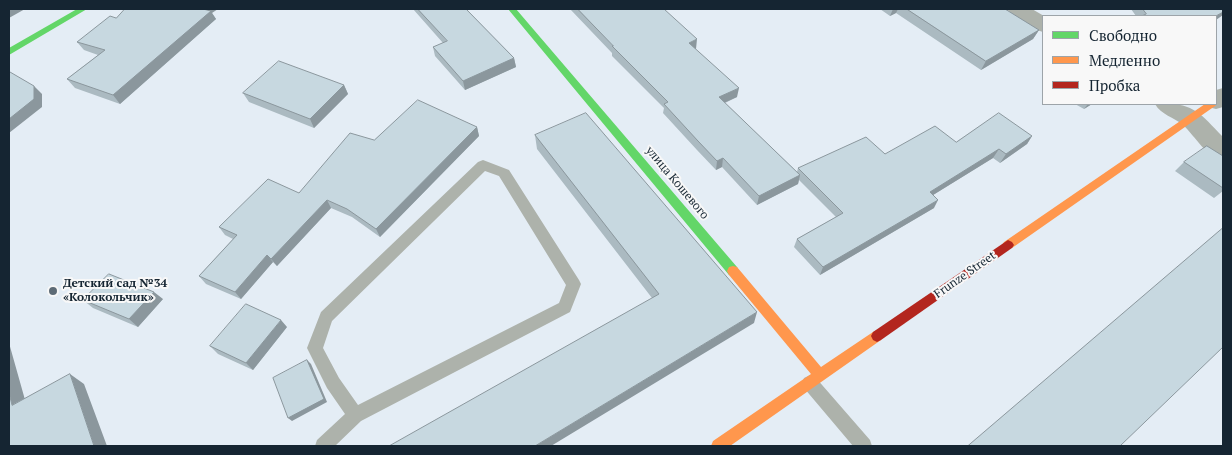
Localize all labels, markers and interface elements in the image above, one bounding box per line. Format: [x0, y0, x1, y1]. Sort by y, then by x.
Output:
legend [1042, 15, 1217, 105]
text: Свободно [1089, 25, 1157, 45]
text: Медленно [1089, 50, 1160, 70]
text: Пробка [1089, 75, 1140, 95]
street label: улица Кошевого [642, 144, 712, 222]
street label: Frunze Street [931, 249, 999, 301]
place label: Детский сад №34 «Колокольчик» [63, 277, 167, 305]
marker: Детский сад №34 «Колокольчик» [47, 285, 59, 297]

